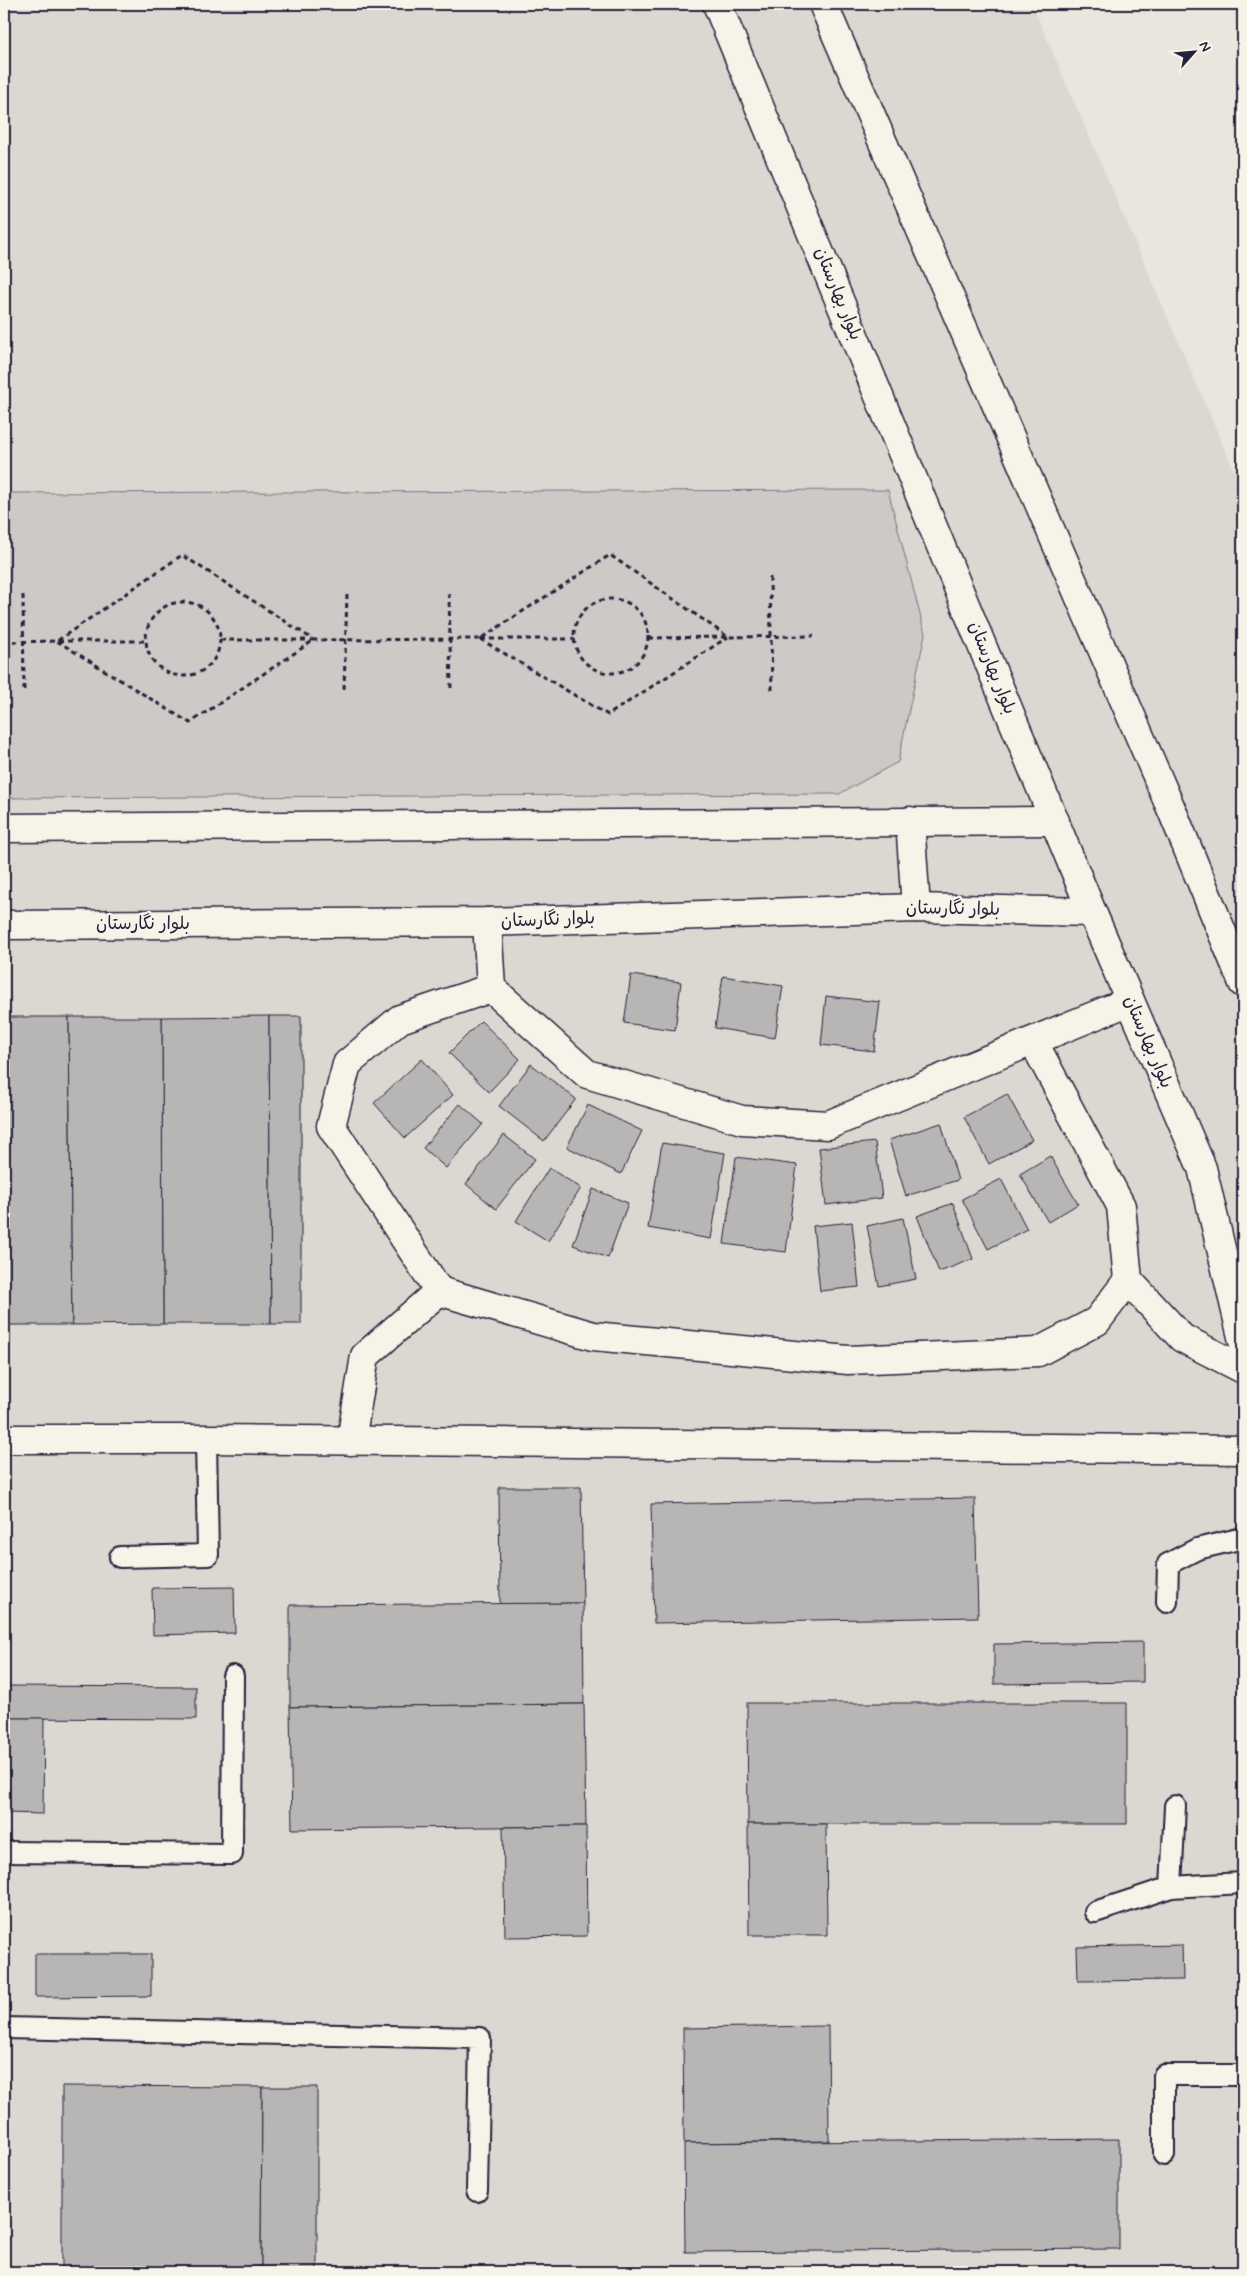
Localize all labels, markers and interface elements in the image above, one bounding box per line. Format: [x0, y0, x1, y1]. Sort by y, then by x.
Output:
north arrow [1170, 28, 1220, 78]
text: N [1195, 38, 1215, 55]
street label: بلوار بهارستان [808, 244, 868, 344]
street label: بلوار بهارستان [962, 618, 1022, 718]
street label: بلوار نگارستان [906, 896, 1000, 922]
street label: بلوار نگارستان [500, 906, 596, 934]
street label: بلوار نگارستان [96, 912, 190, 936]
street label: بلوار بهارستان [1118, 992, 1178, 1092]

